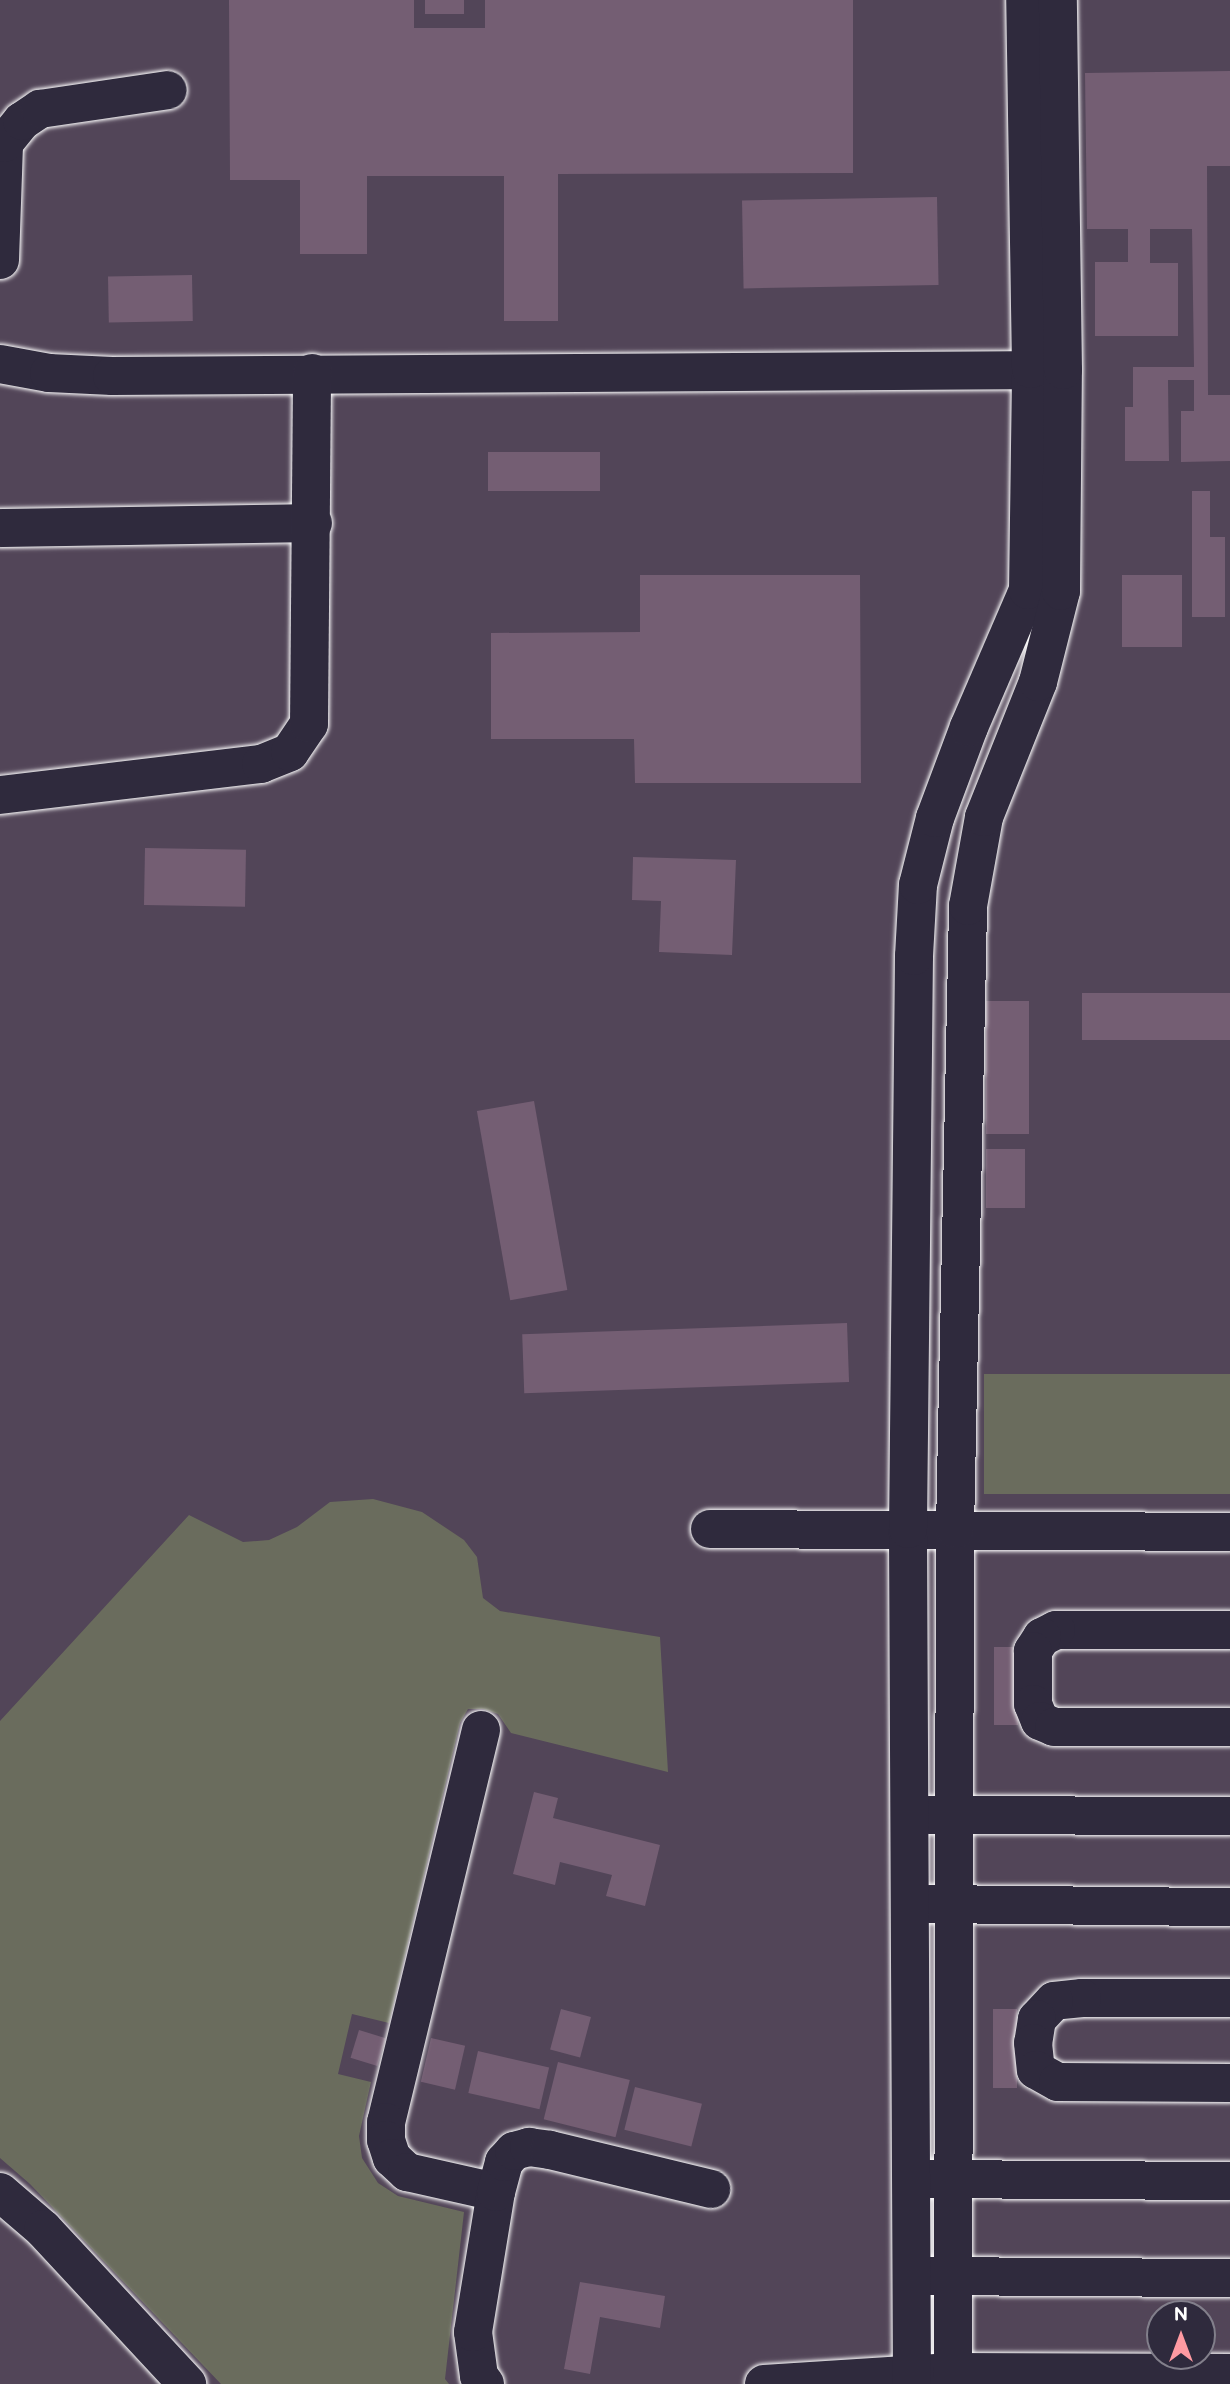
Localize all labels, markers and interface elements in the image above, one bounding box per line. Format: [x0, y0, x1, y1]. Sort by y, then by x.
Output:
north arrow [1146, 2300, 1216, 2370]
text: N [1174, 2304, 1188, 2327]

